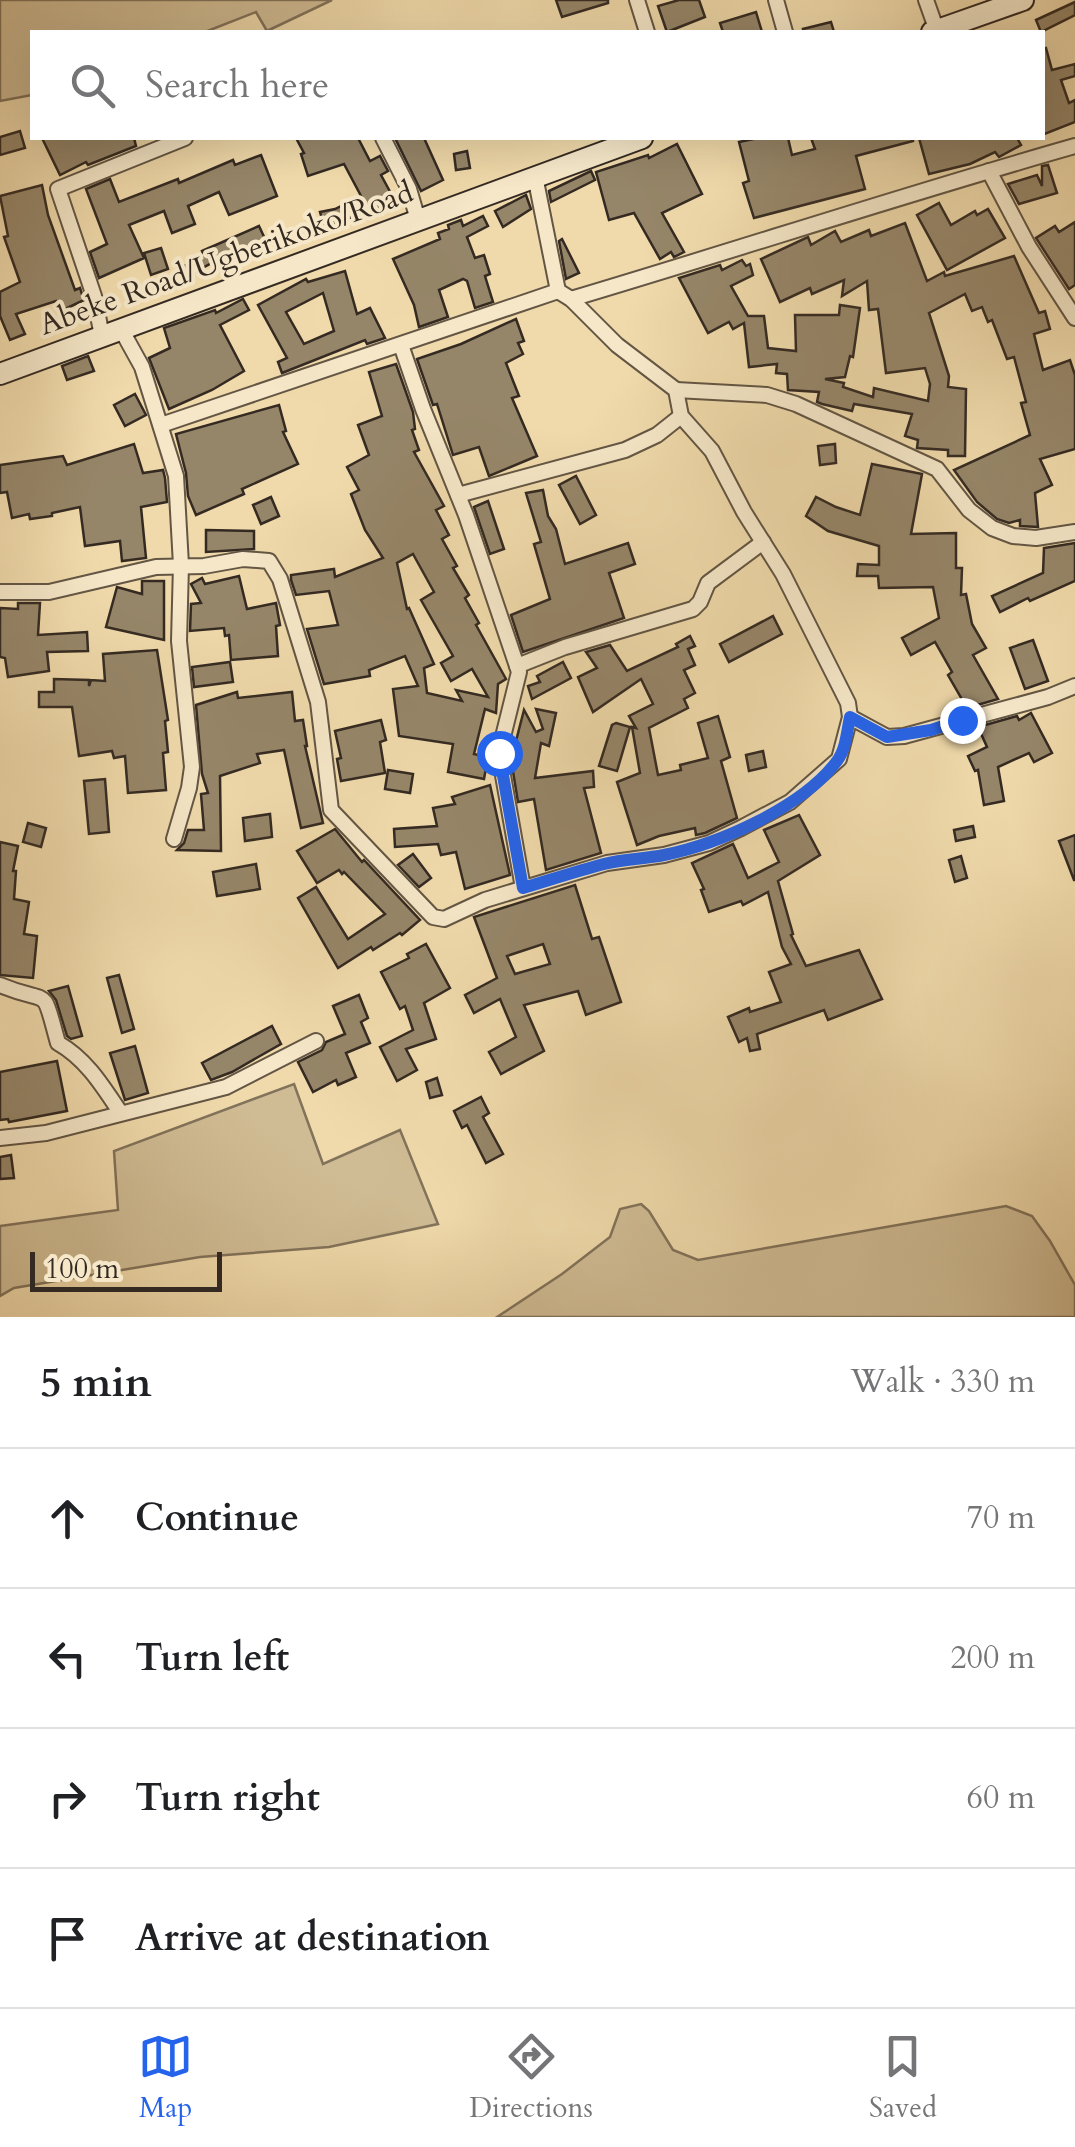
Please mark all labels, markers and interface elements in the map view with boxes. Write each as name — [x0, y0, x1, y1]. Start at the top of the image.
search box — [30, 30, 1045, 140]
icon: search — [65, 58, 120, 113]
text: Search here — [145, 59, 329, 111]
street label: Abeke Road/Ugberikoko/Road — [34, 172, 419, 345]
route end — [940, 698, 986, 744]
route start — [477, 731, 523, 777]
scale bar — [30, 1247, 222, 1292]
text: 100 m — [45, 1250, 119, 1288]
text: 5 min — [40, 1354, 152, 1411]
text: Walk · 330 m — [850, 1360, 1035, 1404]
icon: ahead — [40, 1491, 95, 1546]
text: Continue — [135, 1492, 299, 1544]
text: 70 m — [967, 1496, 1035, 1540]
icon: left — [40, 1631, 95, 1686]
text: Turn left — [135, 1632, 289, 1684]
text: 200 m — [950, 1636, 1035, 1680]
icon: right — [40, 1771, 95, 1826]
text: Turn right — [135, 1772, 320, 1824]
text: 60 m — [967, 1776, 1035, 1820]
icon: arrive — [40, 1911, 95, 1966]
text: Arrive at destination — [135, 1912, 490, 1964]
tab: Map — [138, 2029, 193, 2127]
tab: Directions — [469, 2029, 593, 2127]
tab: Saved — [869, 2029, 937, 2127]

